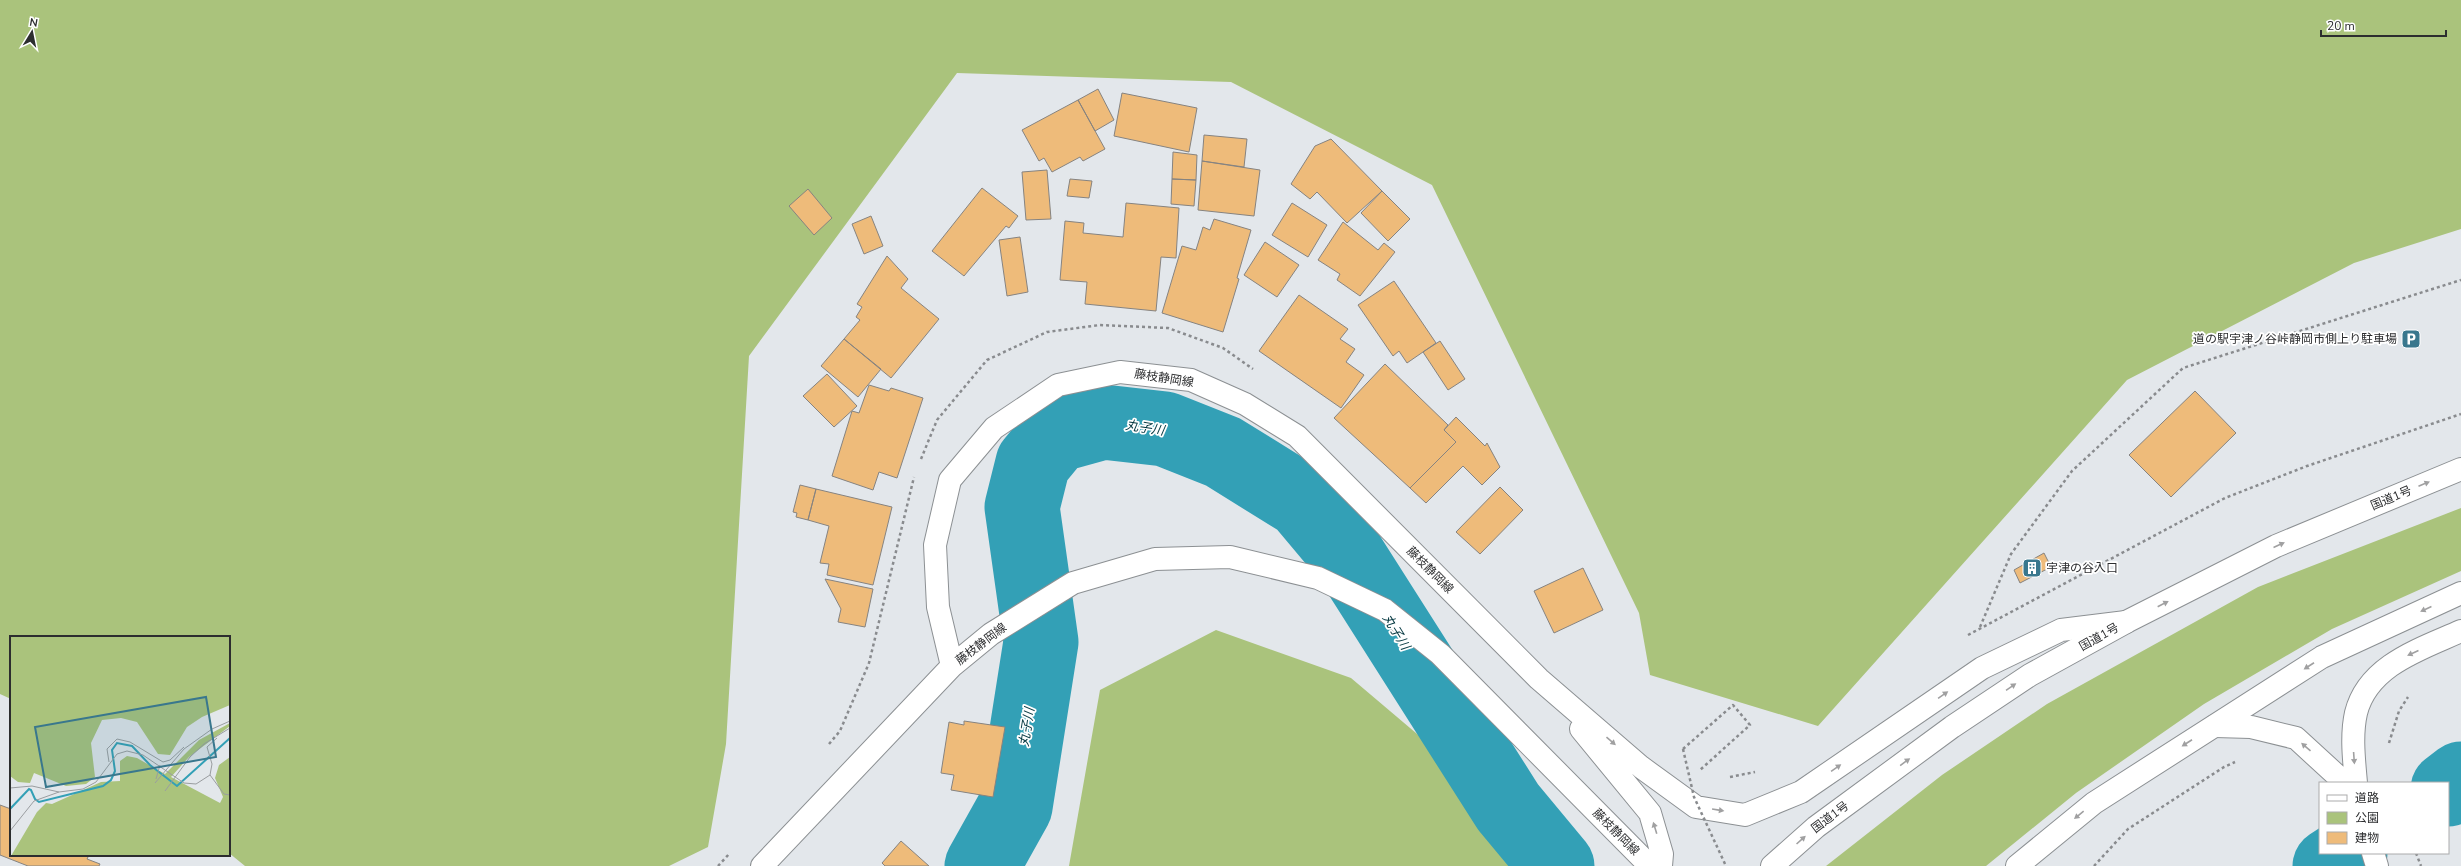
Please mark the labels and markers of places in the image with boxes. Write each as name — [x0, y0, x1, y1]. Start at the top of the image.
parking icon: 道の駅宇津ノ谷峠静岡市側上り駐車場 — [2400, 328, 2422, 350]
place label: 道の駅宇津ノ谷峠静岡市側上り駐車場 — [2193, 331, 2397, 347]
building icon: 宇津の谷入口 — [2021, 557, 2043, 579]
place label: 宇津の谷入口 — [2046, 560, 2118, 576]

